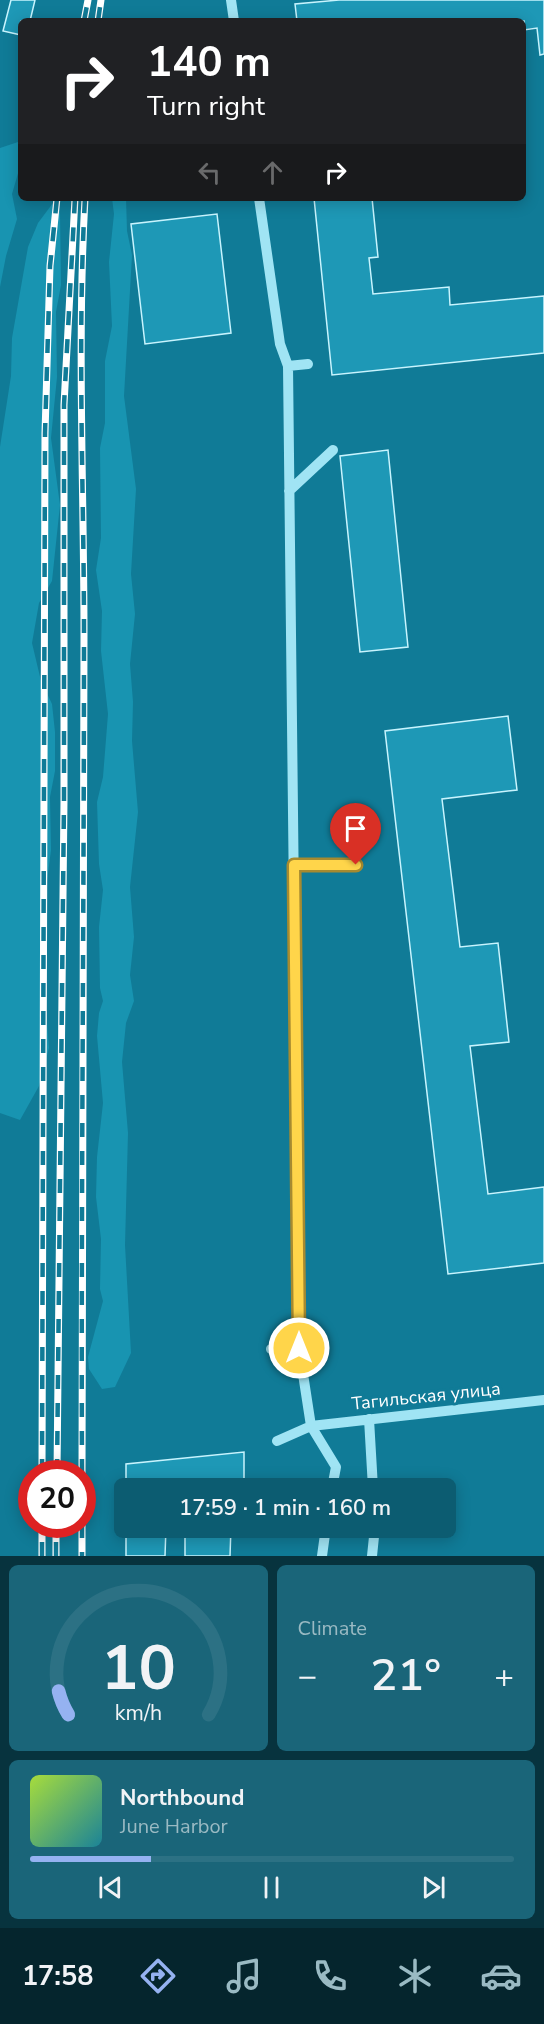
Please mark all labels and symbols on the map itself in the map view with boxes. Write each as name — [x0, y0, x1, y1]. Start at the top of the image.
pin — [330, 803, 381, 865]
position arrow — [267, 1316, 331, 1380]
street label: Тагильская улица — [350, 1376, 502, 1416]
speed limit sign: 20 — [18, 1460, 96, 1538]

